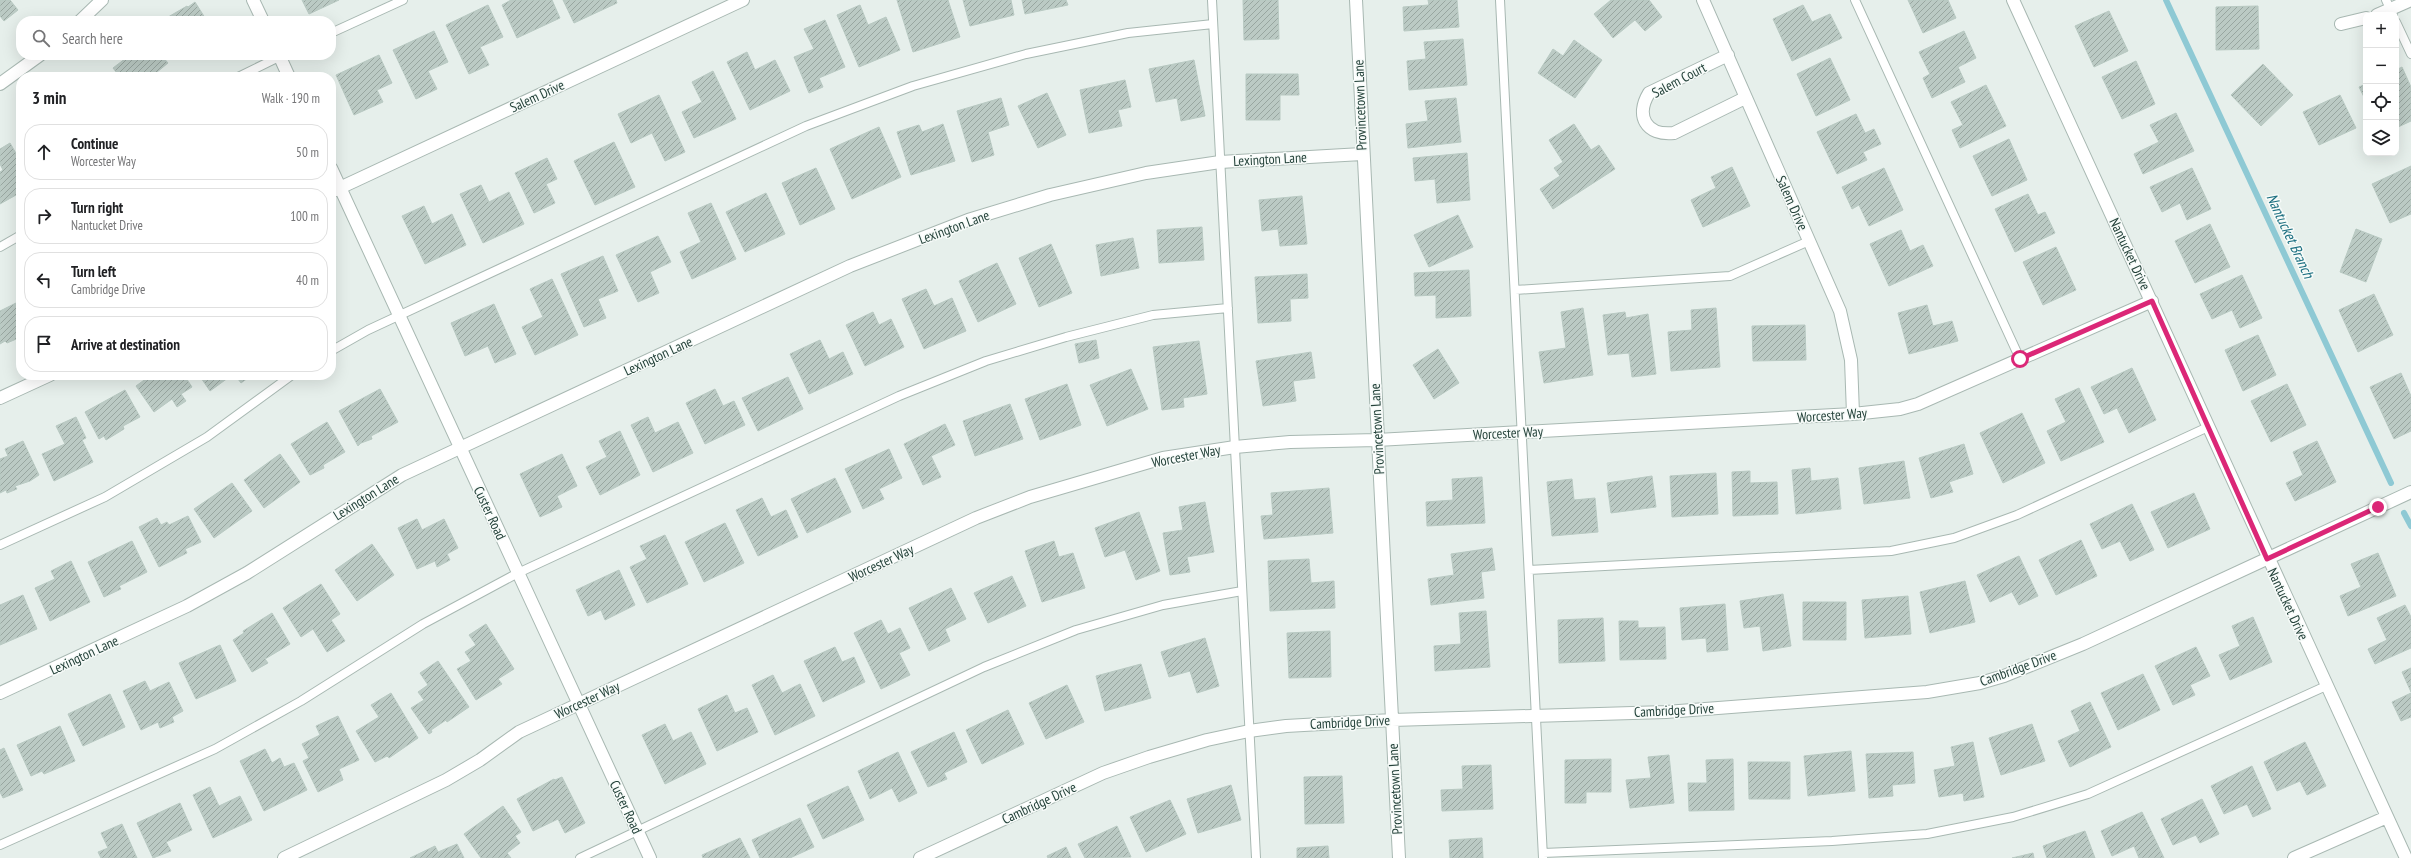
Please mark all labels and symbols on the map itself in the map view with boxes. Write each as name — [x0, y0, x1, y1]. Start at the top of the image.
street label: Salem Court — [1649, 58, 1709, 102]
street label: Provincetown Lane — [1349, 59, 1371, 151]
street label: Salem Drive — [507, 75, 567, 116]
street label: Lexington Lane — [1233, 148, 1308, 170]
street label: Salem Drive — [1772, 173, 1812, 233]
water label: Nantucket Branch — [2263, 190, 2319, 283]
street label: Lexington Lane — [916, 206, 992, 248]
street label: Nantucket Drive — [2105, 215, 2155, 293]
street label: Lexington Lane — [621, 332, 695, 380]
route start — [2011, 350, 2029, 368]
street label: Provincetown Lane — [1366, 383, 1388, 475]
street label: Worcester Way — [1796, 404, 1868, 426]
street label: Worcester Way — [1473, 422, 1544, 444]
street label: Worcester Way — [1150, 440, 1223, 472]
street label: Lexington Lane — [330, 470, 402, 524]
street label: Custer Road — [470, 483, 510, 543]
route end — [2369, 498, 2387, 516]
street label: Worcester Way — [845, 540, 917, 586]
street label: Nantucket Drive — [2263, 565, 2313, 643]
street label: Lexington Lane — [47, 631, 121, 679]
street label: Cambridge Drive — [1977, 646, 2059, 690]
street label: Worcester Way — [551, 677, 623, 723]
street label: Cambridge Drive — [1633, 699, 1715, 721]
street label: Cambridge Drive — [1309, 711, 1391, 733]
street label: Provincetown Lane — [1384, 743, 1406, 835]
street label: Custer Road — [606, 777, 646, 837]
street label: Cambridge Drive — [999, 778, 1079, 828]

